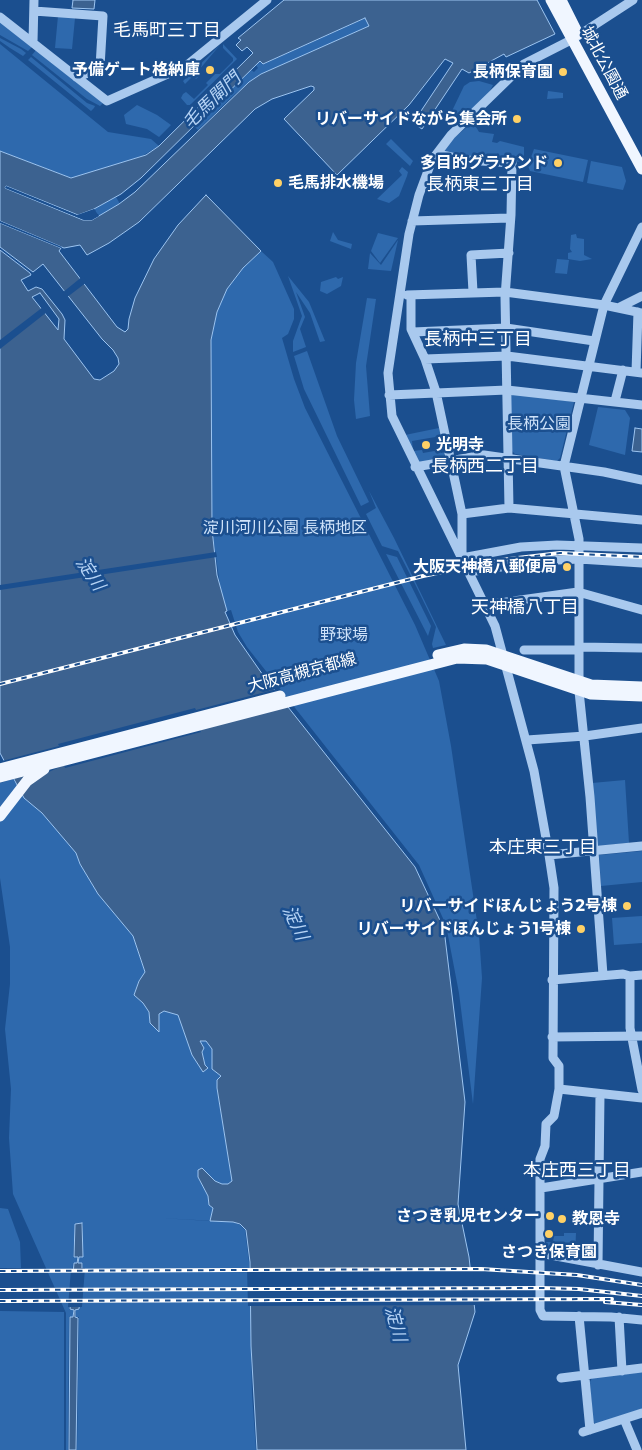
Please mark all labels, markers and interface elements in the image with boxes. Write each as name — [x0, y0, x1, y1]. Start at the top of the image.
district label: 毛馬町三丁目 — [113, 20, 221, 42]
street label: 城北公園通 — [577, 23, 631, 103]
place label: 予備ゲート格納庫 — [72, 60, 200, 80]
place label: 長柄保育園 — [473, 62, 553, 82]
marker: 予備ゲート格納庫 — [204, 64, 216, 76]
marker: 長柄保育園 — [557, 66, 569, 78]
water label: 毛馬閘門 — [179, 68, 245, 134]
place label: リバーサイドながら集会所 — [315, 109, 507, 129]
marker: リバーサイドながら集会所 — [511, 113, 523, 125]
place label: 多目的グラウンド — [420, 153, 548, 173]
marker: 多目的グラウンド — [552, 157, 564, 169]
place label: 毛馬排水機場 — [288, 173, 384, 193]
district label: 長柄東三丁目 — [426, 174, 534, 196]
marker: 毛馬排水機場 — [272, 177, 284, 189]
district label: 長柄中三丁目 — [424, 329, 532, 351]
park label: 長柄公園 — [507, 414, 571, 434]
place label: 光明寺 — [436, 435, 484, 455]
marker: 光明寺 — [420, 439, 432, 451]
district label: 長柄西二丁目 — [431, 456, 539, 478]
park label: 淀川河川公園 長柄地区 — [203, 518, 367, 538]
water label: 淀川 — [71, 553, 109, 595]
place label: 大阪天神橋八郵便局 — [413, 557, 557, 577]
marker: 大阪天神橋八郵便局 — [561, 561, 573, 573]
district label: 天神橋八丁目 — [471, 597, 579, 619]
park label: 野球場 — [320, 625, 368, 645]
street label: 大阪高槻京都線 — [245, 649, 359, 697]
district label: 本庄東三丁目 — [489, 837, 597, 859]
place label: リバーサイドほんじょう2号棟 — [400, 896, 617, 916]
marker: リバーサイドほんじょう2号棟 — [621, 900, 633, 912]
water label: 淀川 — [278, 902, 312, 944]
place label: リバーサイドほんじょう1号棟 — [357, 919, 571, 939]
marker: リバーサイドほんじょう1号棟 — [575, 923, 587, 935]
district label: 本庄西三丁目 — [523, 1160, 631, 1182]
place label: さつき乳児センター — [396, 1206, 540, 1226]
place label: 教恩寺 — [572, 1209, 620, 1229]
marker: さつき乳児センター — [544, 1210, 556, 1222]
marker: 教恩寺 — [556, 1213, 568, 1225]
marker: さつき保育園 — [543, 1228, 555, 1240]
place label: さつき保育園 — [501, 1242, 597, 1262]
water label: 淀川 — [380, 1304, 410, 1344]

